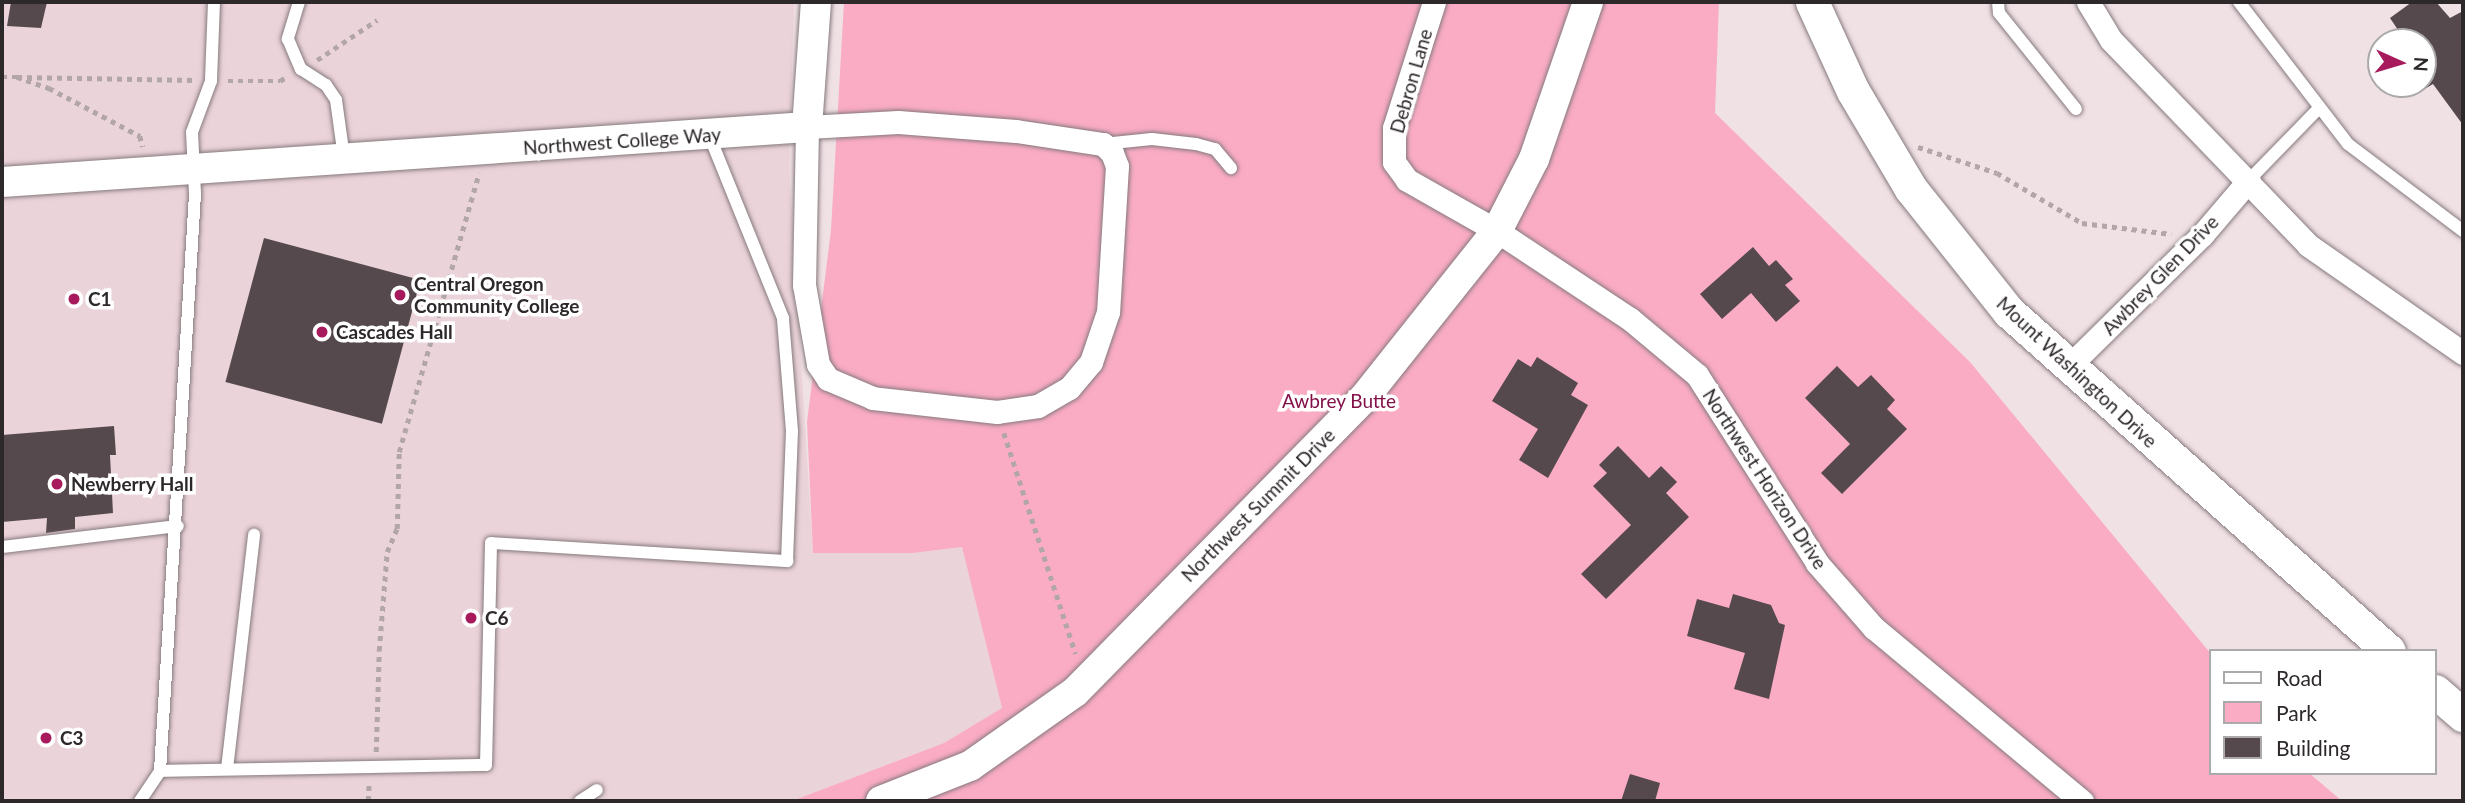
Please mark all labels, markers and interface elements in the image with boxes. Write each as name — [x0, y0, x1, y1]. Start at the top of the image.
street label: Debron Lane — [1385, 26, 1437, 136]
north arrow — [2367, 28, 2437, 98]
text: N — [2409, 56, 2433, 72]
street label: Northwest College Way — [522, 123, 722, 159]
street label: Awbrey Glen Drive — [2097, 210, 2223, 340]
place label: Central Oregon Community College — [414, 273, 580, 317]
marker: Central Oregon Community College — [392, 287, 408, 303]
place label: C1 — [88, 288, 112, 310]
marker: C1 — [66, 291, 82, 307]
street label: Mount Washington Drive — [1992, 292, 2162, 452]
place label: Cascades Hall — [336, 321, 453, 343]
marker: Cascades Hall — [314, 324, 330, 340]
street label: Northwest Horizon Drive — [1698, 385, 1832, 573]
park label: Awbrey Butte — [1282, 390, 1396, 412]
street label: Northwest Summit Drive — [1177, 424, 1339, 586]
place label: Newberry Hall — [71, 473, 194, 495]
marker: Newberry Hall — [49, 476, 65, 492]
place label: C6 — [485, 607, 509, 629]
marker: C6 — [463, 610, 479, 626]
legend — [2210, 649, 2437, 775]
text: Road — [2276, 665, 2323, 690]
text: Park — [2276, 700, 2317, 725]
place label: C3 — [60, 727, 84, 749]
marker: C3 — [38, 730, 54, 746]
text: Building — [2276, 735, 2351, 760]

